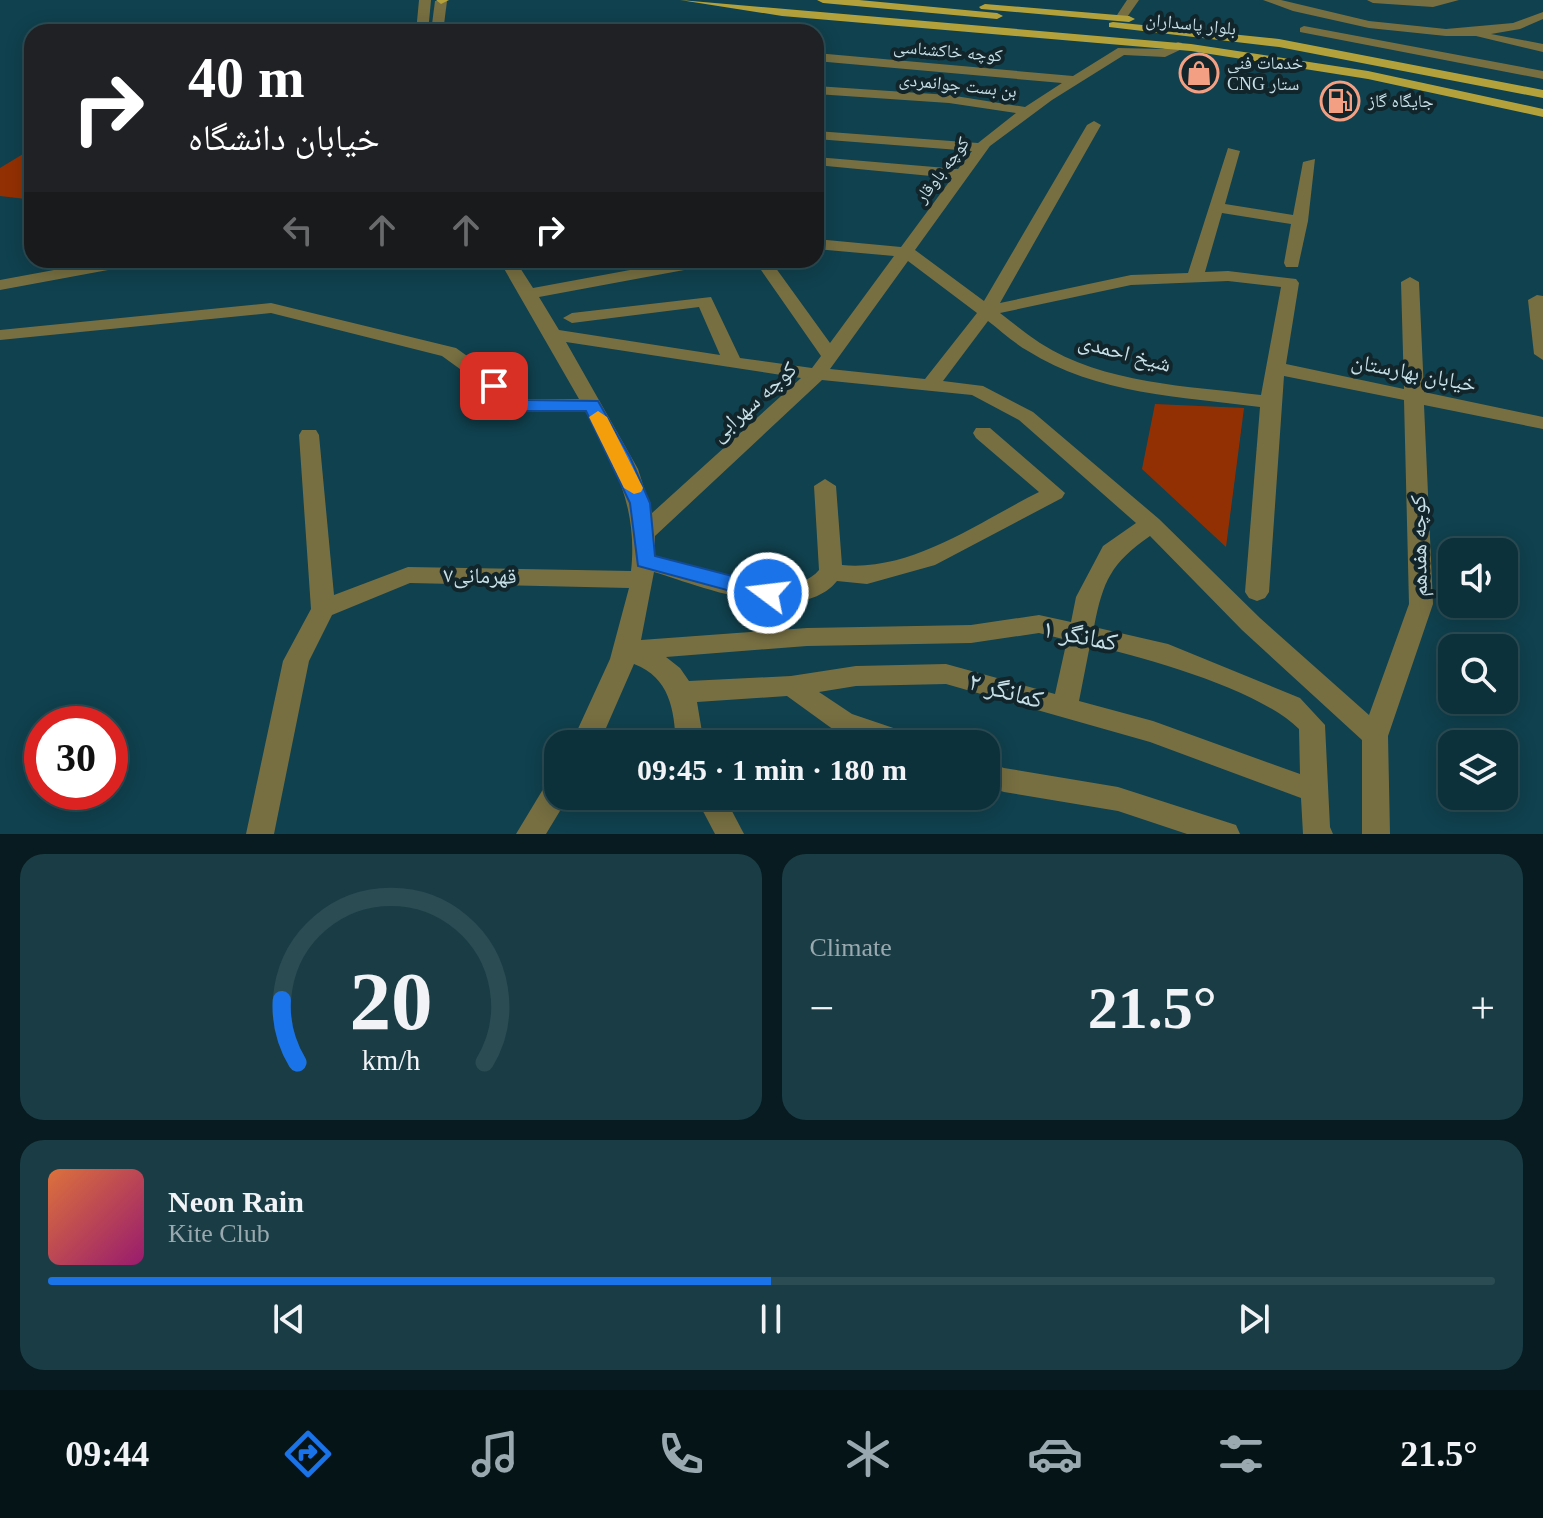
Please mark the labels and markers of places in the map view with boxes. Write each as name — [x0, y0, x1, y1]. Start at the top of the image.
shop icon: خدمات فنی‌ CNG ستار — [1178, 52, 1220, 94]
place label: خدمات فنی‌ CNG ستار — [1227, 53, 1303, 94]
fuel station icon: جایگاه گاز — [1319, 80, 1361, 122]
place label: جایگاه گاز — [1367, 91, 1434, 111]
pin — [460, 352, 528, 420]

